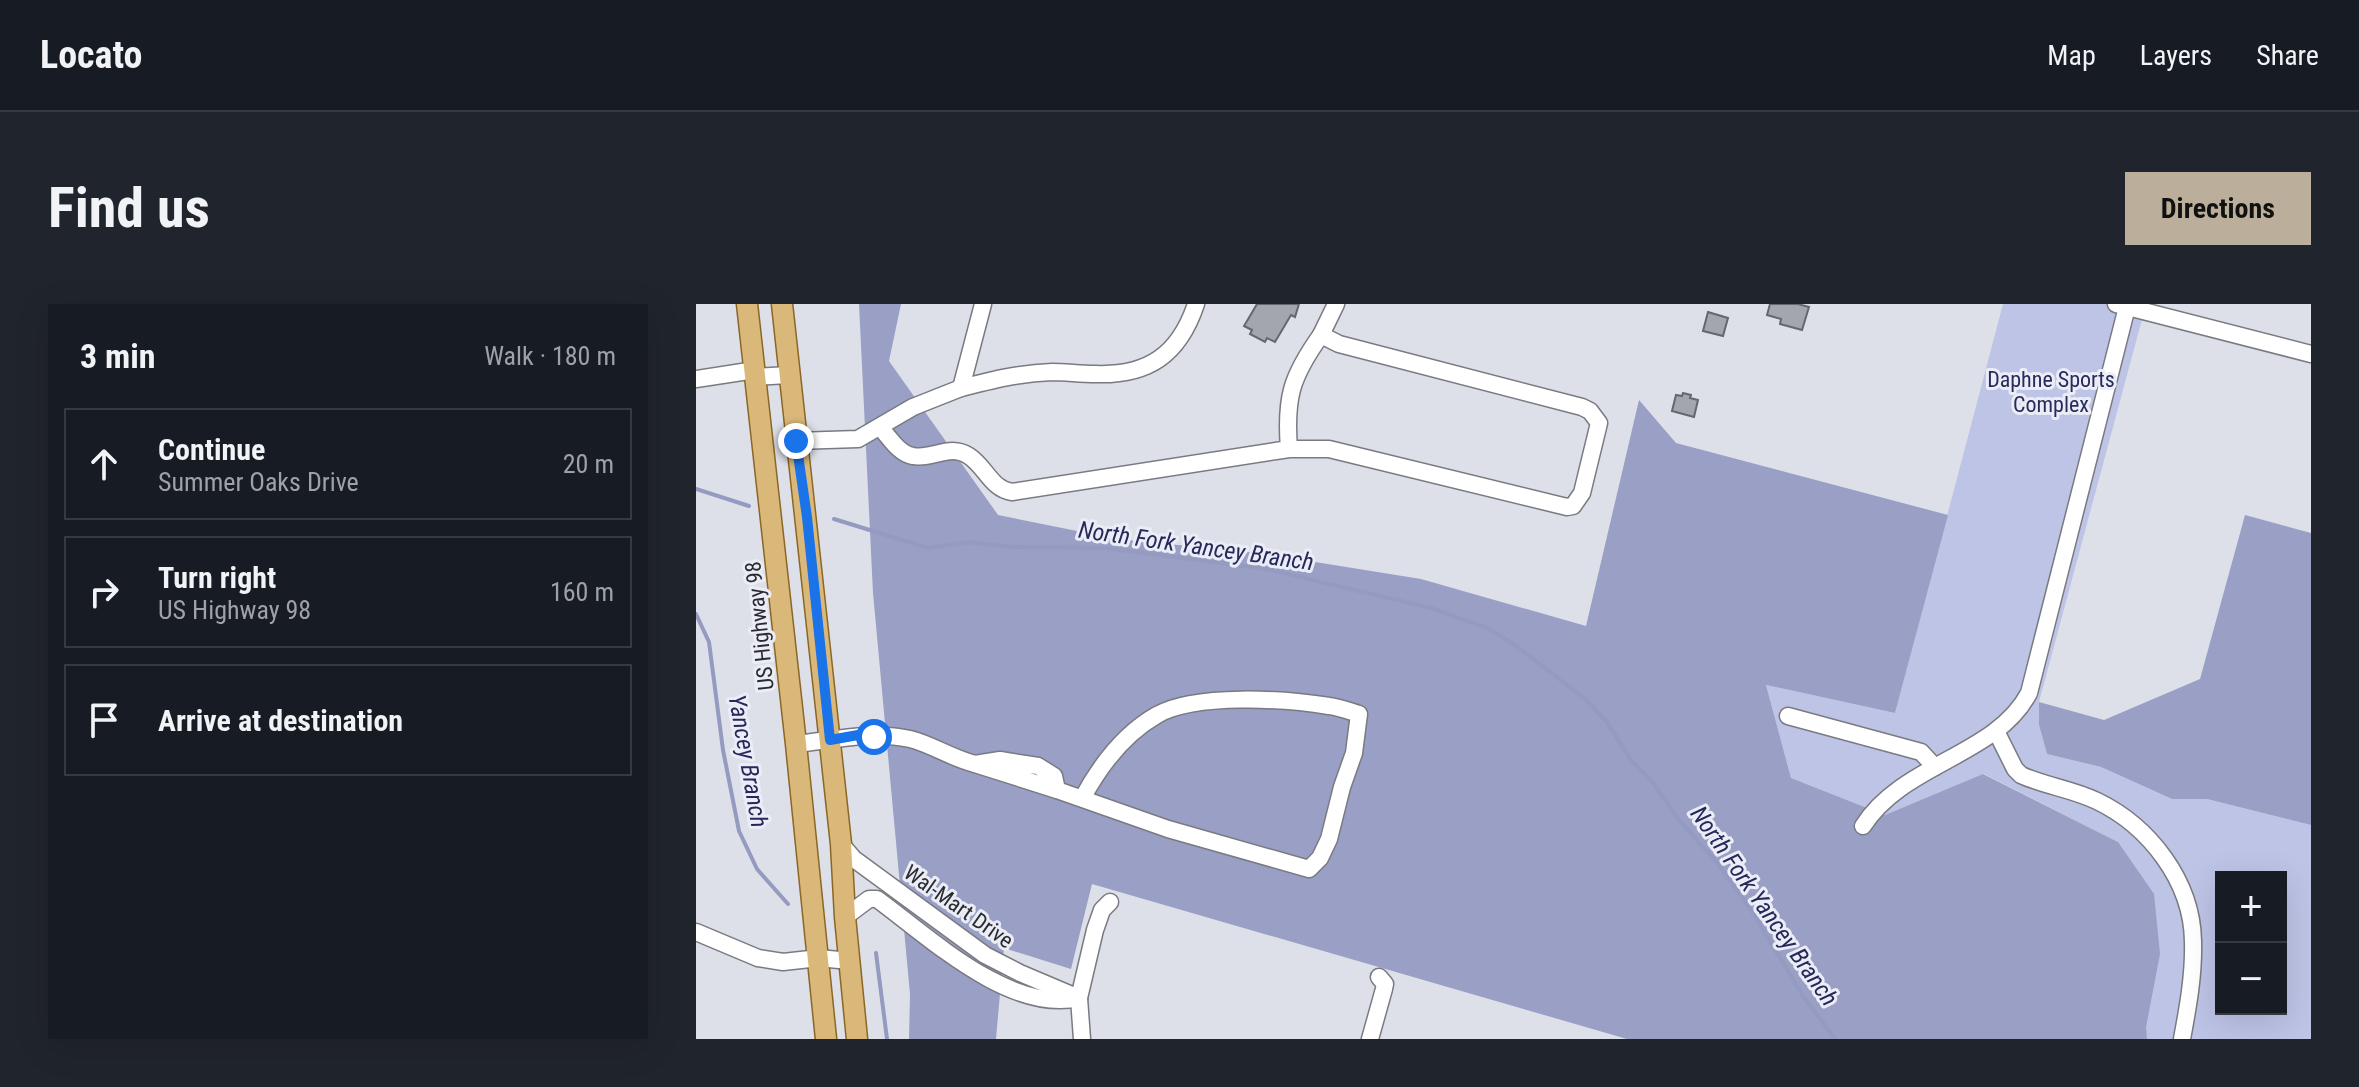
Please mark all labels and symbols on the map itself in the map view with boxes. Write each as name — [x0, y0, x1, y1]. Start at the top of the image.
park label: Daphne Sports Complex — [1987, 367, 2115, 417]
route end — [778, 423, 814, 459]
water label: North Fork Yancey Branch — [1077, 516, 1315, 576]
street label: US Highway 98 — [740, 560, 779, 692]
water label: Yancey Branch — [723, 692, 773, 830]
route start — [856, 719, 892, 755]
water label: North Fork Yancey Branch — [1684, 801, 1844, 1011]
street label: Wal-Mart Drive — [899, 860, 1018, 953]

